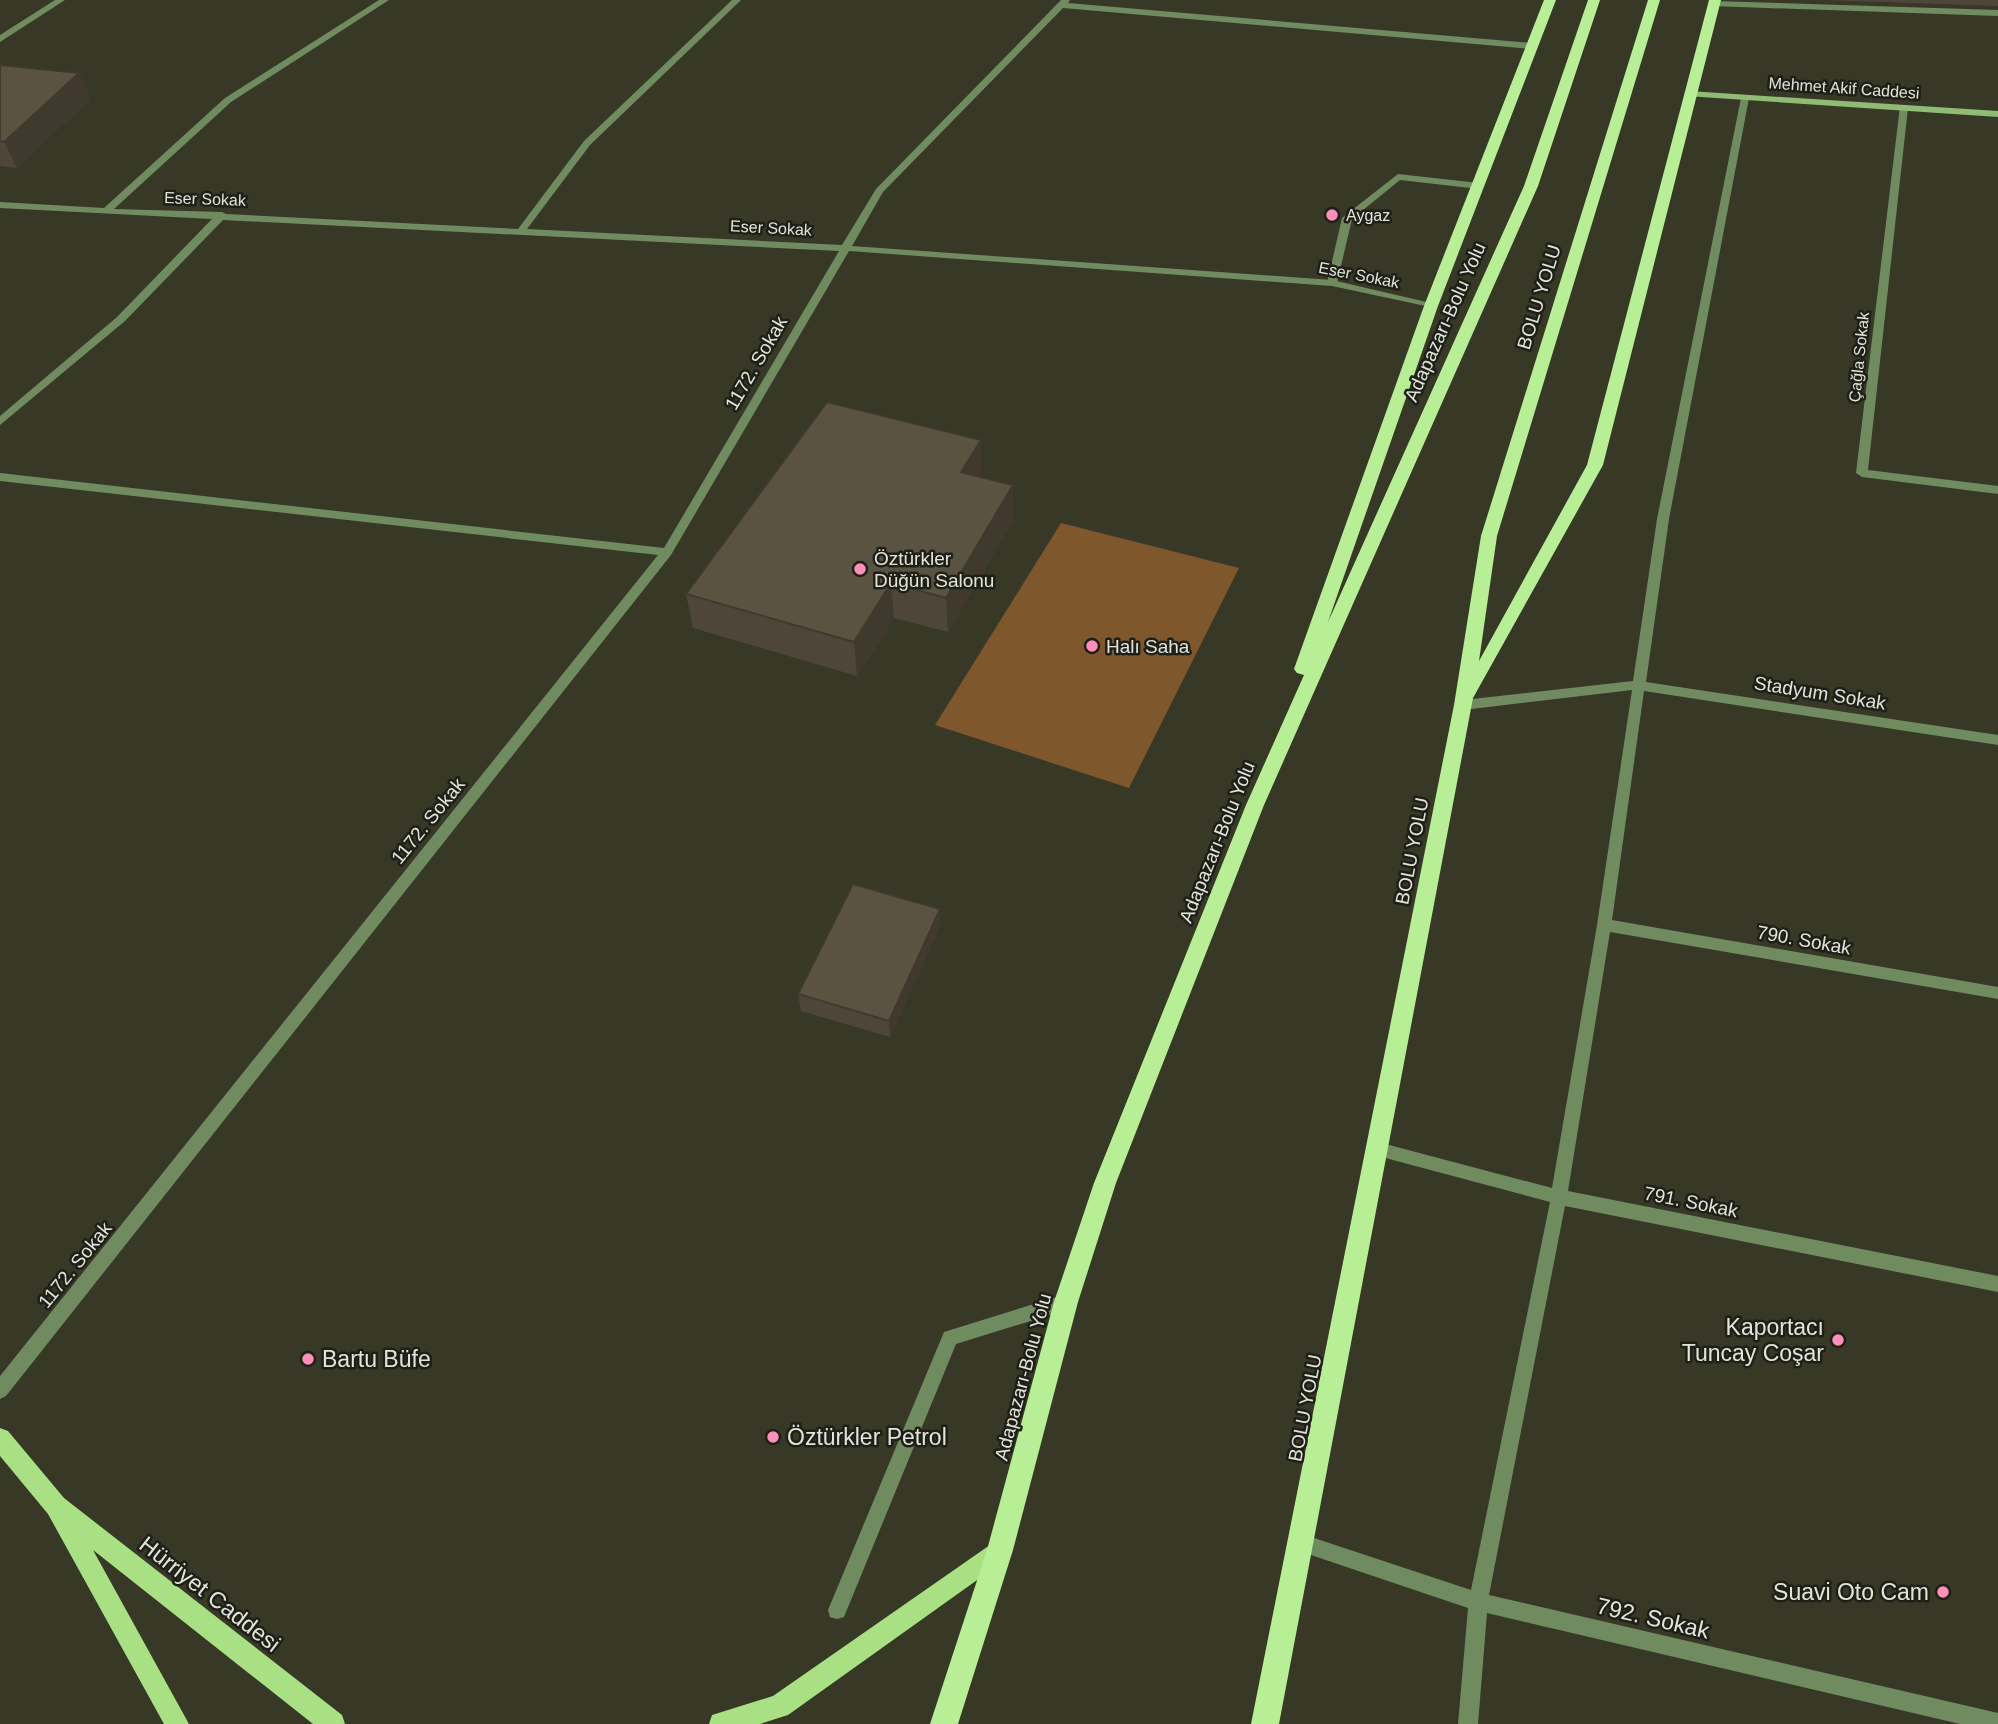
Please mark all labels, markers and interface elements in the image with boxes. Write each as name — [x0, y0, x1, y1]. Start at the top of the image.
street label: Mehmet Akif Caddesi — [1768, 74, 1920, 102]
street label: Eser Sokak — [164, 189, 247, 209]
marker: Aygaz — [1324, 207, 1340, 223]
place label: Aygaz — [1346, 207, 1390, 224]
street label: Eser Sokak — [730, 217, 813, 239]
street label: Adapazarı-Bolu Yolu — [1400, 239, 1490, 405]
street label: BOLU YOLU — [1513, 242, 1565, 352]
street label: Eser Sokak — [1317, 259, 1402, 291]
street label: Çağla Sokak — [1846, 310, 1872, 403]
street label: 1172. Sokak — [721, 312, 791, 413]
place label: Öztürkler Düğün Salonu — [874, 548, 994, 591]
marker: Öztürkler Düğün Salonu — [852, 561, 868, 577]
place label: Halı Saha — [1106, 636, 1190, 657]
marker: Halı Saha — [1084, 638, 1100, 654]
street label: Stadyum Sokak — [1753, 672, 1888, 714]
street label: Adapazarı-Bolu Yolu — [1175, 758, 1259, 926]
street label: 1172. Sokak — [387, 774, 469, 868]
street label: BOLU YOLU — [1391, 796, 1433, 906]
street label: 790. Sokak — [1755, 921, 1853, 959]
street label: 791. Sokak — [1642, 1183, 1740, 1221]
street label: 1172. Sokak — [34, 1218, 116, 1312]
street label: Adapazarı-Bolu Yolu — [991, 1291, 1055, 1463]
place label: Kaportacı Tuncay Coşar — [1682, 1314, 1824, 1366]
marker: Kaportacı Tuncay Coşar — [1830, 1332, 1846, 1348]
place label: Bartu Büfe — [322, 1346, 431, 1372]
marker: Bartu Büfe — [300, 1351, 316, 1367]
street label: BOLU YOLU — [1284, 1353, 1326, 1463]
place label: Öztürkler Petrol — [787, 1424, 947, 1450]
marker: Öztürkler Petrol — [765, 1429, 781, 1445]
street label: Hürriyet Caddesi — [135, 1531, 285, 1657]
place label: Suavi Oto Cam — [1773, 1579, 1929, 1605]
marker: Suavi Oto Cam — [1935, 1584, 1951, 1600]
street label: 792. Sokak — [1594, 1592, 1712, 1644]

